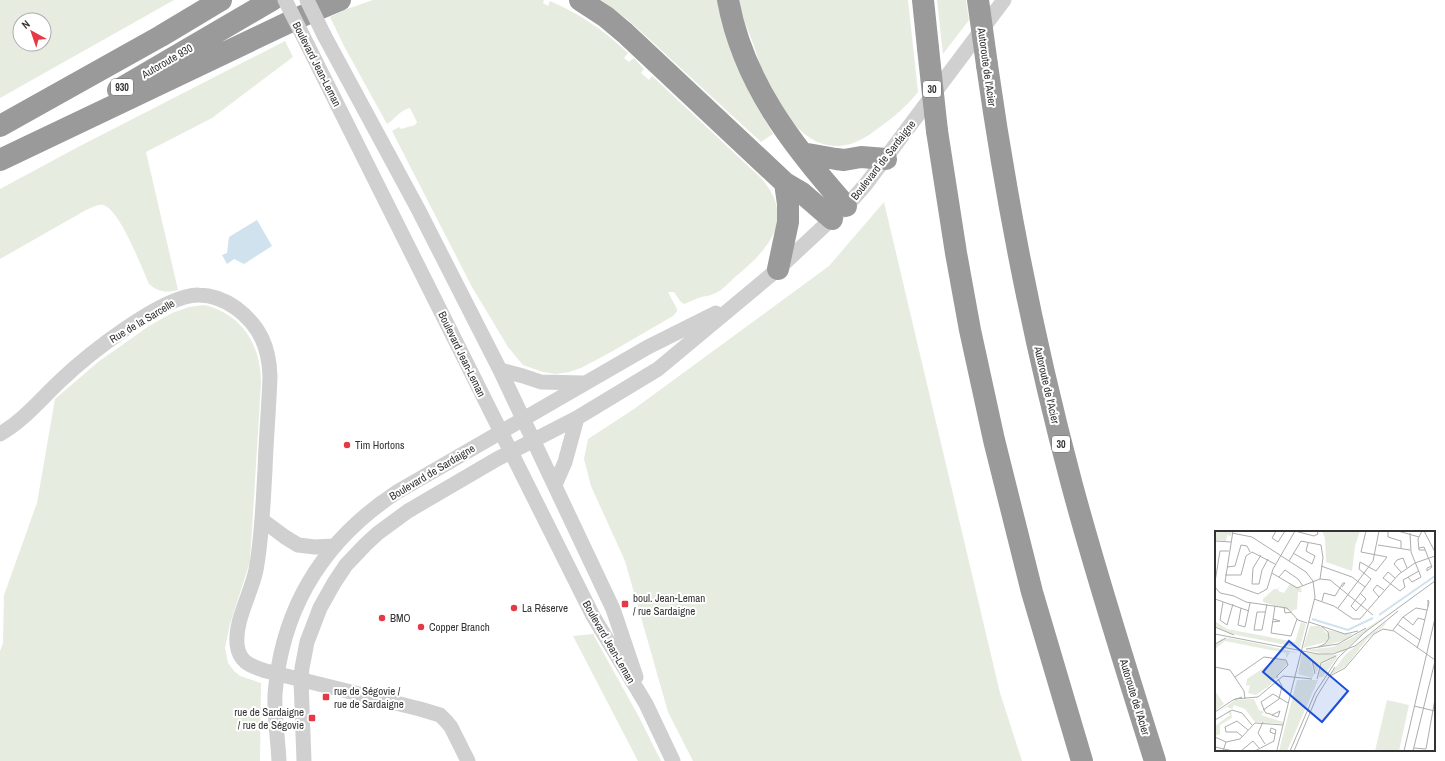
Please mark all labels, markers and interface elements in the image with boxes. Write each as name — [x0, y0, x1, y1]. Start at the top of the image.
north arrow — [12, 12, 52, 52]
text: N — [19, 17, 33, 32]
street label: Boulevard Jean-Leman — [290, 19, 344, 109]
street label: Autoroute de l'Acier — [974, 26, 999, 107]
street label: Autoroute 930 — [138, 41, 195, 82]
road number: 930 — [111, 79, 133, 95]
road number: 30 — [923, 81, 941, 97]
street label: Boulevard de Sardaigne — [848, 117, 918, 203]
street label: Rue de la Sarcelle — [107, 296, 177, 346]
street label: Boulevard Jean-Leman — [435, 309, 489, 399]
street label: Autoroute de l'Acier — [1031, 344, 1063, 425]
road number: 30 — [1052, 436, 1070, 452]
place label: Tim Hortons — [355, 438, 405, 452]
marker: Tim Hortons — [342, 440, 352, 450]
street label: Boulevard de Sardaigne — [387, 441, 477, 503]
inset map — [1215, 531, 1435, 751]
place label: boul. Jean-Leman / rue Sardaigne — [633, 591, 705, 618]
street label: Boulevard Jean-Leman — [580, 598, 638, 686]
marker: boul. Jean-Leman / rue Sardaigne — [620, 599, 630, 609]
place label: La Réserve — [522, 601, 568, 615]
marker: La Réserve — [509, 603, 519, 613]
place label: BMO — [390, 611, 411, 625]
marker: BMO — [377, 613, 387, 623]
place label: Copper Branch — [429, 620, 490, 634]
marker: Copper Branch — [416, 622, 426, 632]
street label: Autoroute de l'Acier — [1116, 656, 1153, 737]
place label: rue de Ségovie / rue de Sardaigne — [334, 684, 404, 711]
marker: rue de Ségovie / rue de Sardaigne — [321, 692, 331, 702]
place label: rue de Sardaigne / rue de Ségovie — [234, 705, 304, 732]
marker: rue de Sardaigne / rue de Ségovie — [307, 713, 317, 723]

